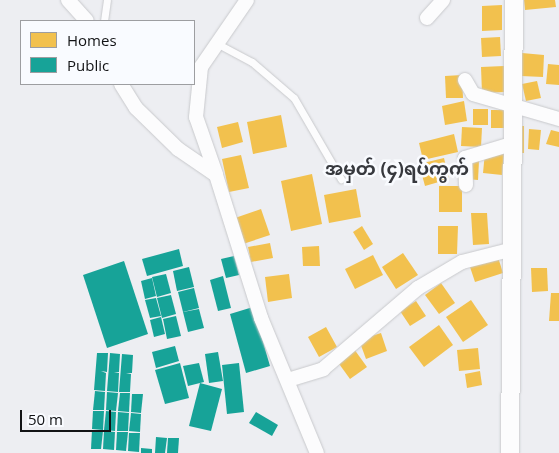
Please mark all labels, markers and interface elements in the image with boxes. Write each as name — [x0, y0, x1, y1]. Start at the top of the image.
legend — [20, 20, 195, 85]
text: Homes — [67, 30, 117, 50]
text: Public — [67, 55, 109, 75]
district label: အမှတ် (၄)ရပ်ကွက် — [325, 157, 469, 179]
scale bar — [22, 400, 114, 432]
text: 50 m — [28, 409, 63, 429]

